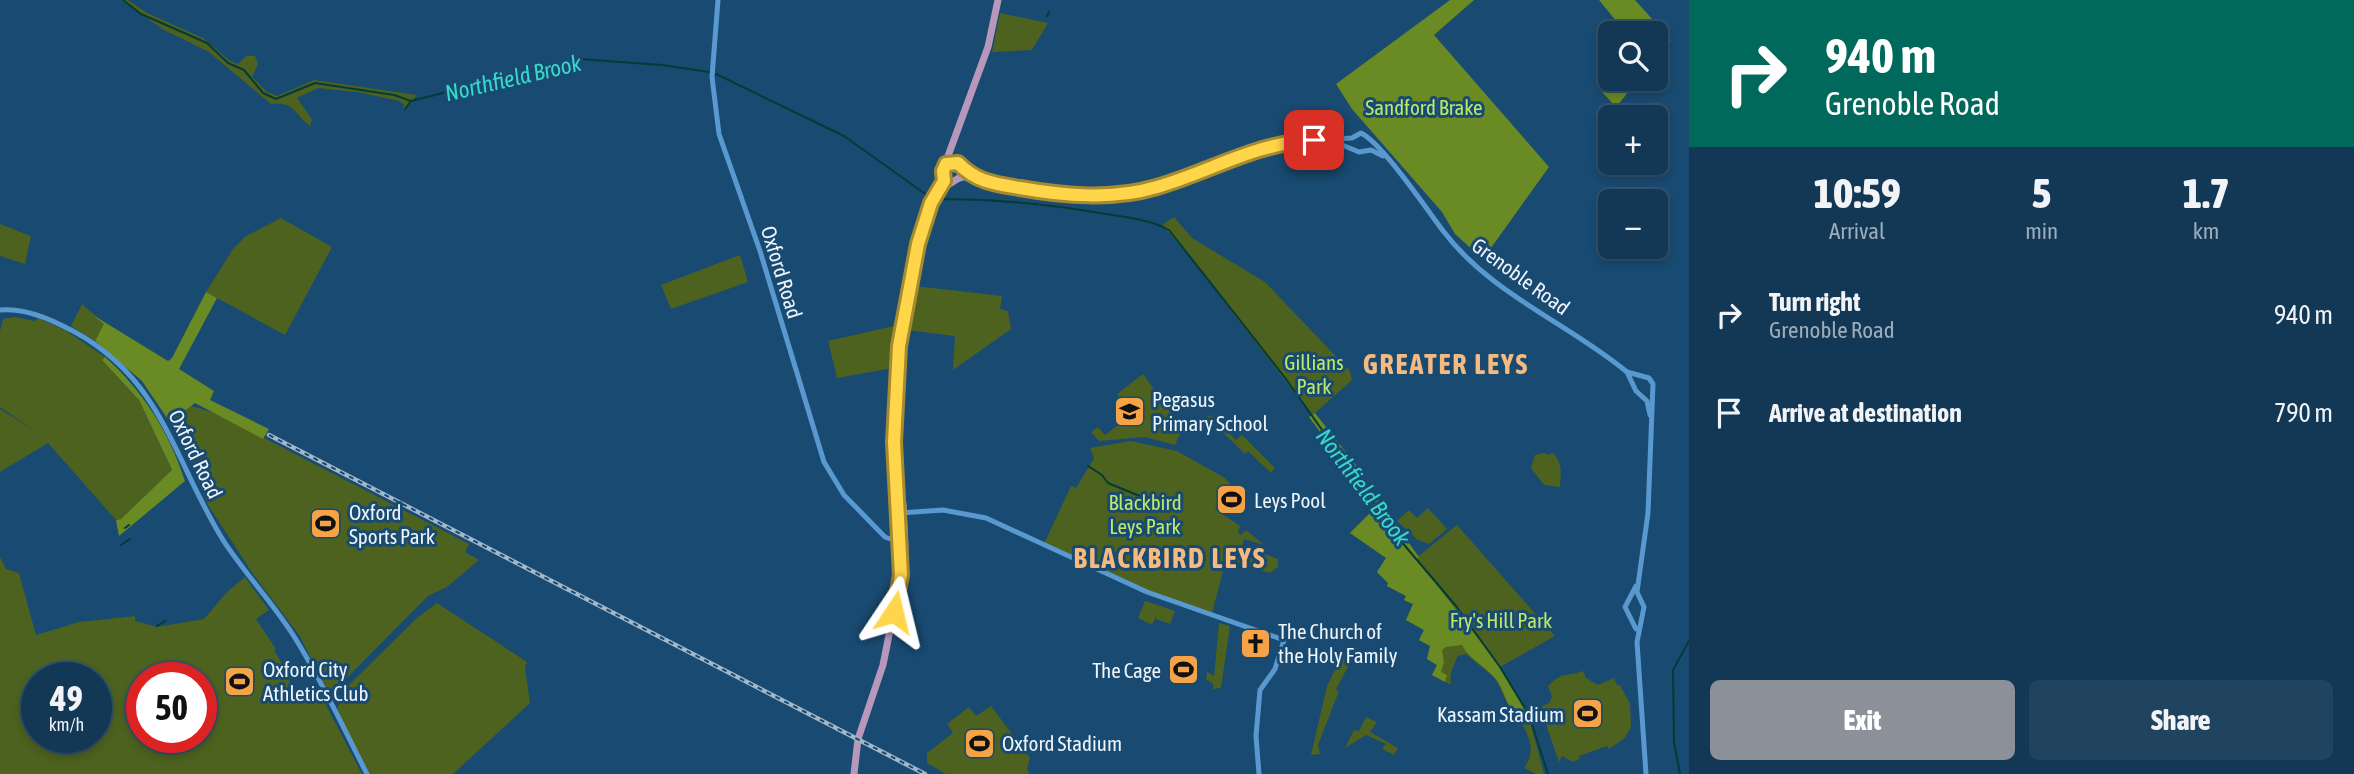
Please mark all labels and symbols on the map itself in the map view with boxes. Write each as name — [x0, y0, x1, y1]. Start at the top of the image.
water label: Northfield Brook — [442, 49, 585, 106]
park label: Sandford Brake — [1365, 95, 1483, 119]
pin — [1284, 110, 1344, 170]
street label: Oxford Road — [757, 223, 807, 321]
street label: Grenoble Road — [1468, 233, 1574, 319]
district label: GREATER LEYS — [1363, 348, 1529, 380]
park label: Gillians Park — [1284, 350, 1344, 398]
place label: Pegasus Primary School — [1152, 387, 1268, 435]
school or university icon: Pegasus Primary School — [1112, 394, 1146, 428]
street label: Oxford Road — [164, 406, 228, 502]
water label: Northfield Brook — [1311, 424, 1416, 551]
sports icon: Leys Pool — [1214, 483, 1248, 517]
place label: Leys Pool — [1254, 488, 1326, 512]
park label: Blackbird Leys Park — [1108, 490, 1182, 538]
place label: Oxford Sports Park — [349, 500, 435, 548]
sports icon: Oxford Sports Park — [309, 507, 343, 541]
district label: BLACKBIRD LEYS — [1073, 542, 1267, 574]
position arrow — [857, 575, 931, 649]
park label: Fry's Hill Park — [1450, 608, 1552, 632]
place label: The Church of the Holy Family — [1278, 619, 1398, 667]
church icon: The Church of the Holy Family — [1238, 626, 1272, 660]
sports icon: The Cage — [1167, 653, 1201, 687]
place label: Oxford City Athletics Club — [263, 657, 369, 705]
place label: The Cage — [1092, 658, 1161, 682]
speed limit sign: 50 — [126, 662, 217, 753]
sports icon: Oxford City Athletics Club — [223, 664, 257, 698]
sports icon: Kassam Stadium — [1570, 697, 1604, 731]
place label: Kassam Stadium — [1437, 702, 1564, 726]
sports icon: Oxford Stadium — [962, 726, 996, 760]
place label: Oxford Stadium — [1002, 731, 1122, 755]

